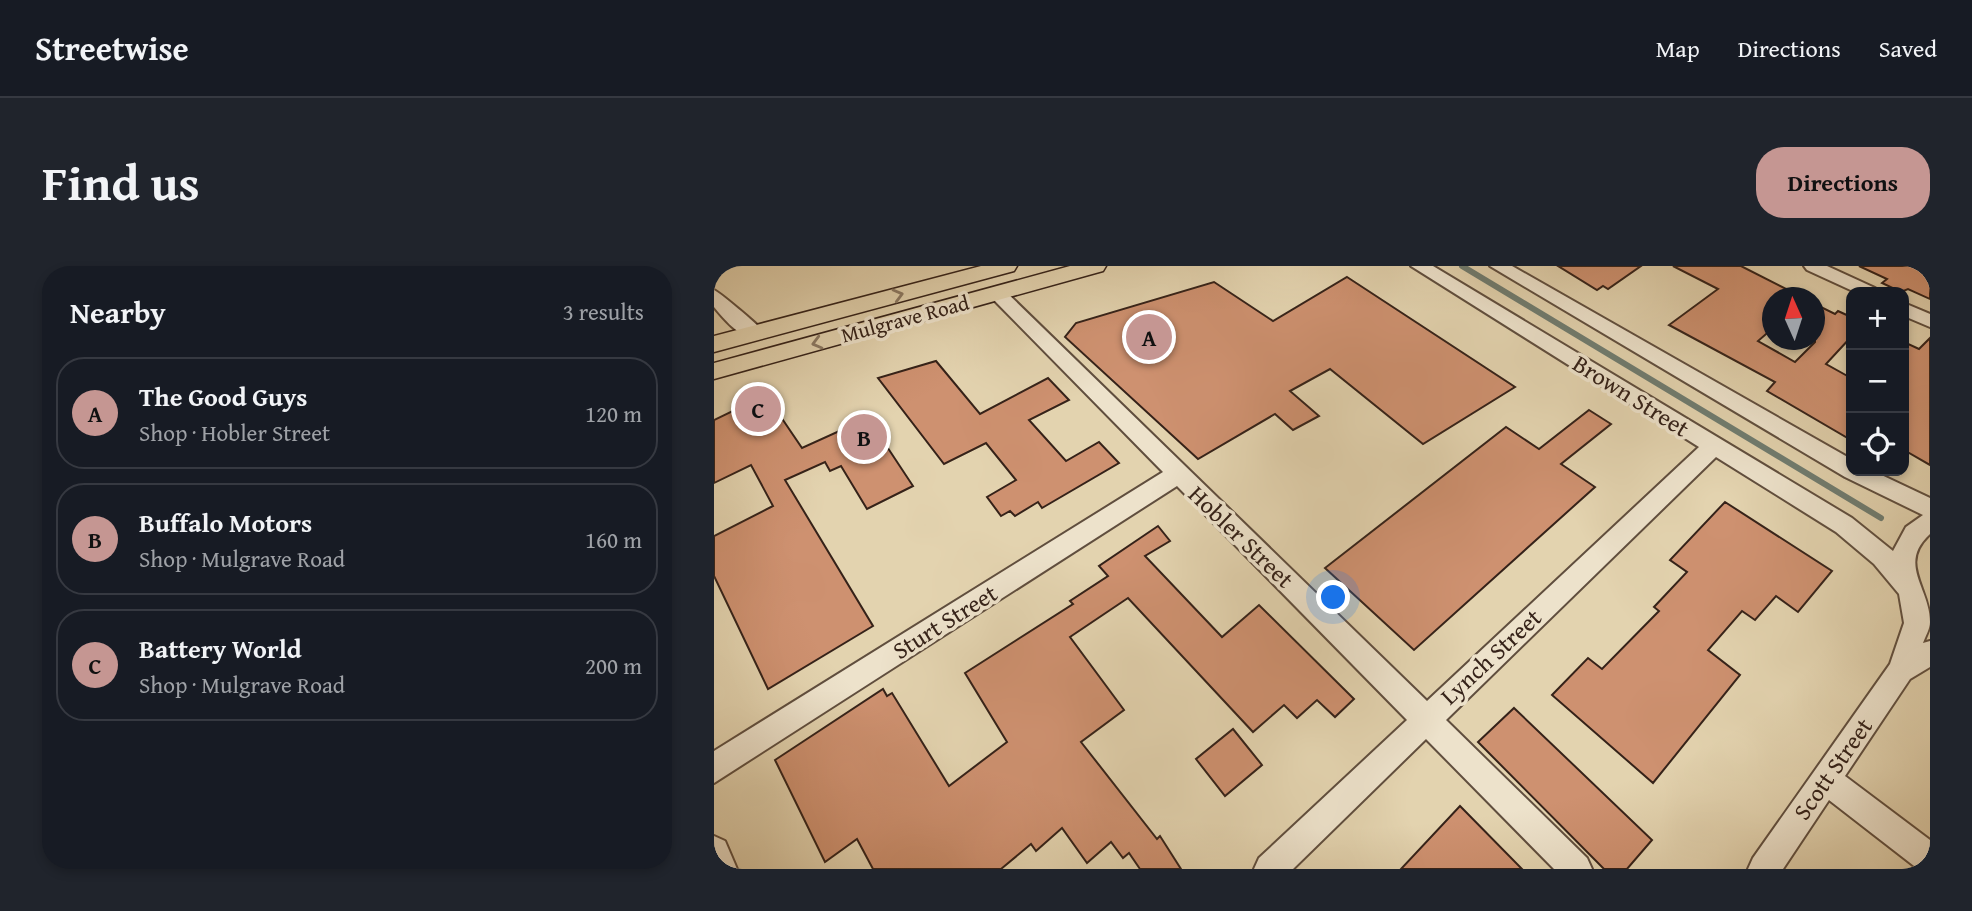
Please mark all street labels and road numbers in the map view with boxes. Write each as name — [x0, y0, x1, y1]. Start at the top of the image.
street label: Mulgrave Road — [837, 286, 973, 350]
street label: Brown Street — [1566, 346, 1697, 446]
street label: Hobler Street — [1181, 477, 1302, 596]
street label: Sturt Street — [886, 575, 1004, 668]
street label: Lynch Street — [1432, 600, 1549, 713]
street label: Scott Street — [1785, 710, 1881, 827]

